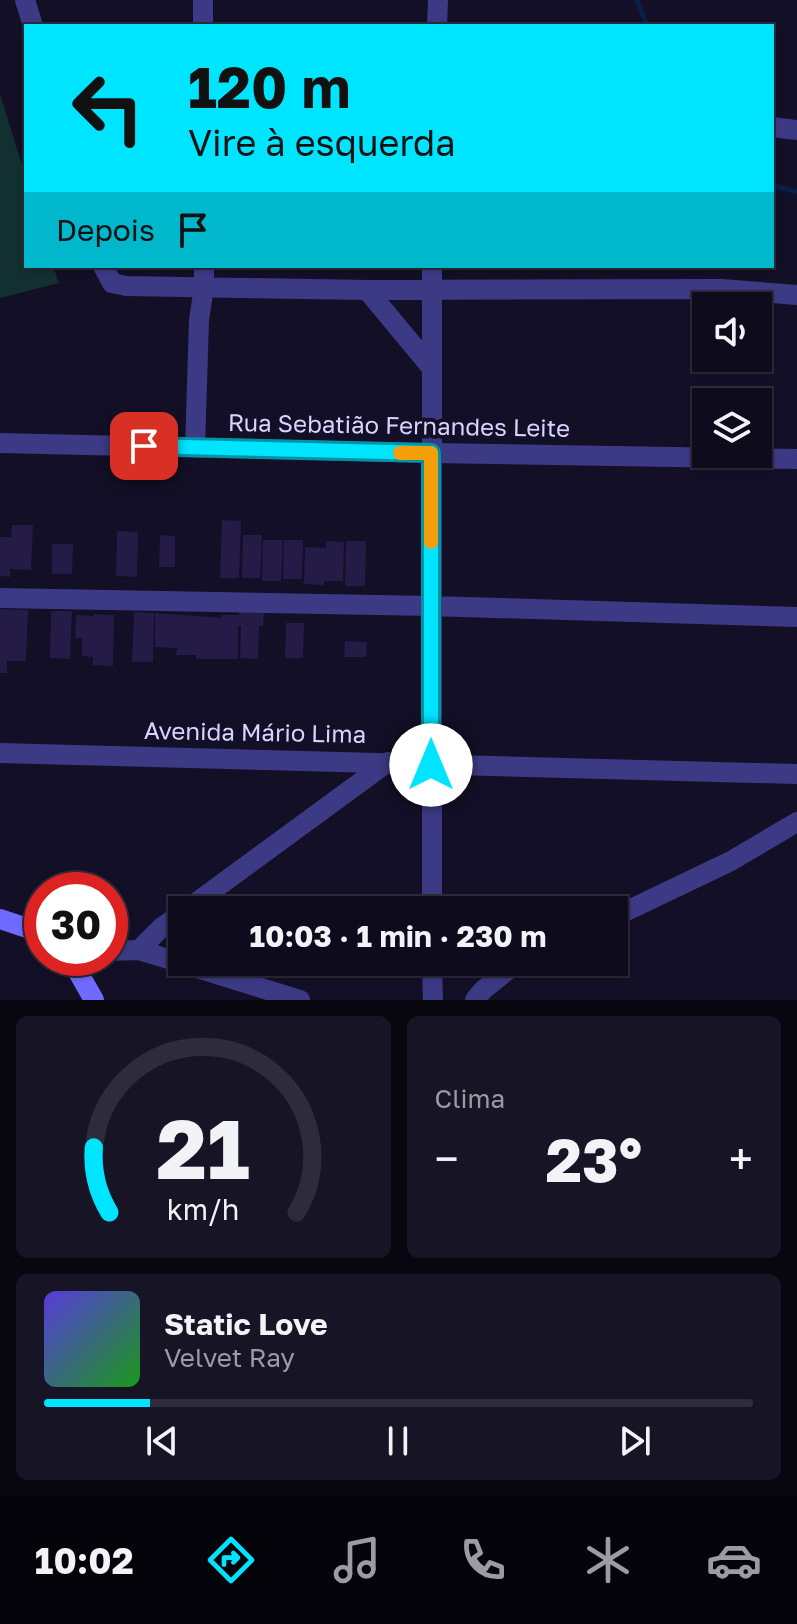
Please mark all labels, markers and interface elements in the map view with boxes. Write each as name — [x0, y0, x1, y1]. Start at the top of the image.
text: 120 m — [188, 53, 350, 120]
icon: left — [56, 56, 160, 160]
text: Vire à esquerda — [188, 121, 456, 164]
icon: arrive — [171, 208, 215, 252]
text: Depois — [56, 212, 155, 248]
map controls — [692, 292, 772, 468]
button: sound — [692, 292, 772, 372]
button: layers — [692, 388, 772, 468]
street label: Rua Sebatião Fernandes Leite — [228, 407, 570, 442]
pin — [110, 412, 178, 480]
icon: arrive — [122, 424, 166, 468]
street label: Avenida Mário Lima — [144, 715, 366, 748]
position arrow — [389, 723, 473, 807]
speed limit sign: 30 — [24, 872, 128, 976]
text: 10:03 · 1 min · 230 m — [250, 918, 546, 954]
text: Clima — [435, 1083, 505, 1114]
text: 21 — [156, 1097, 250, 1197]
text: 23° — [545, 1123, 642, 1195]
text: − — [435, 1132, 459, 1185]
text: + — [729, 1132, 753, 1185]
text: km/h — [167, 1192, 240, 1226]
text: Static Love — [164, 1306, 328, 1342]
text: Velvet Ray — [164, 1342, 295, 1373]
icon: previous — [140, 1419, 184, 1463]
icon: pause — [376, 1419, 420, 1463]
icon: next — [613, 1419, 657, 1463]
icon: directions — [203, 1532, 259, 1588]
icon: music — [329, 1532, 385, 1588]
icon: phone — [455, 1532, 511, 1588]
icon: climate — [580, 1532, 636, 1588]
icon: car — [706, 1532, 762, 1588]
text: 10:02 — [35, 1539, 134, 1582]

